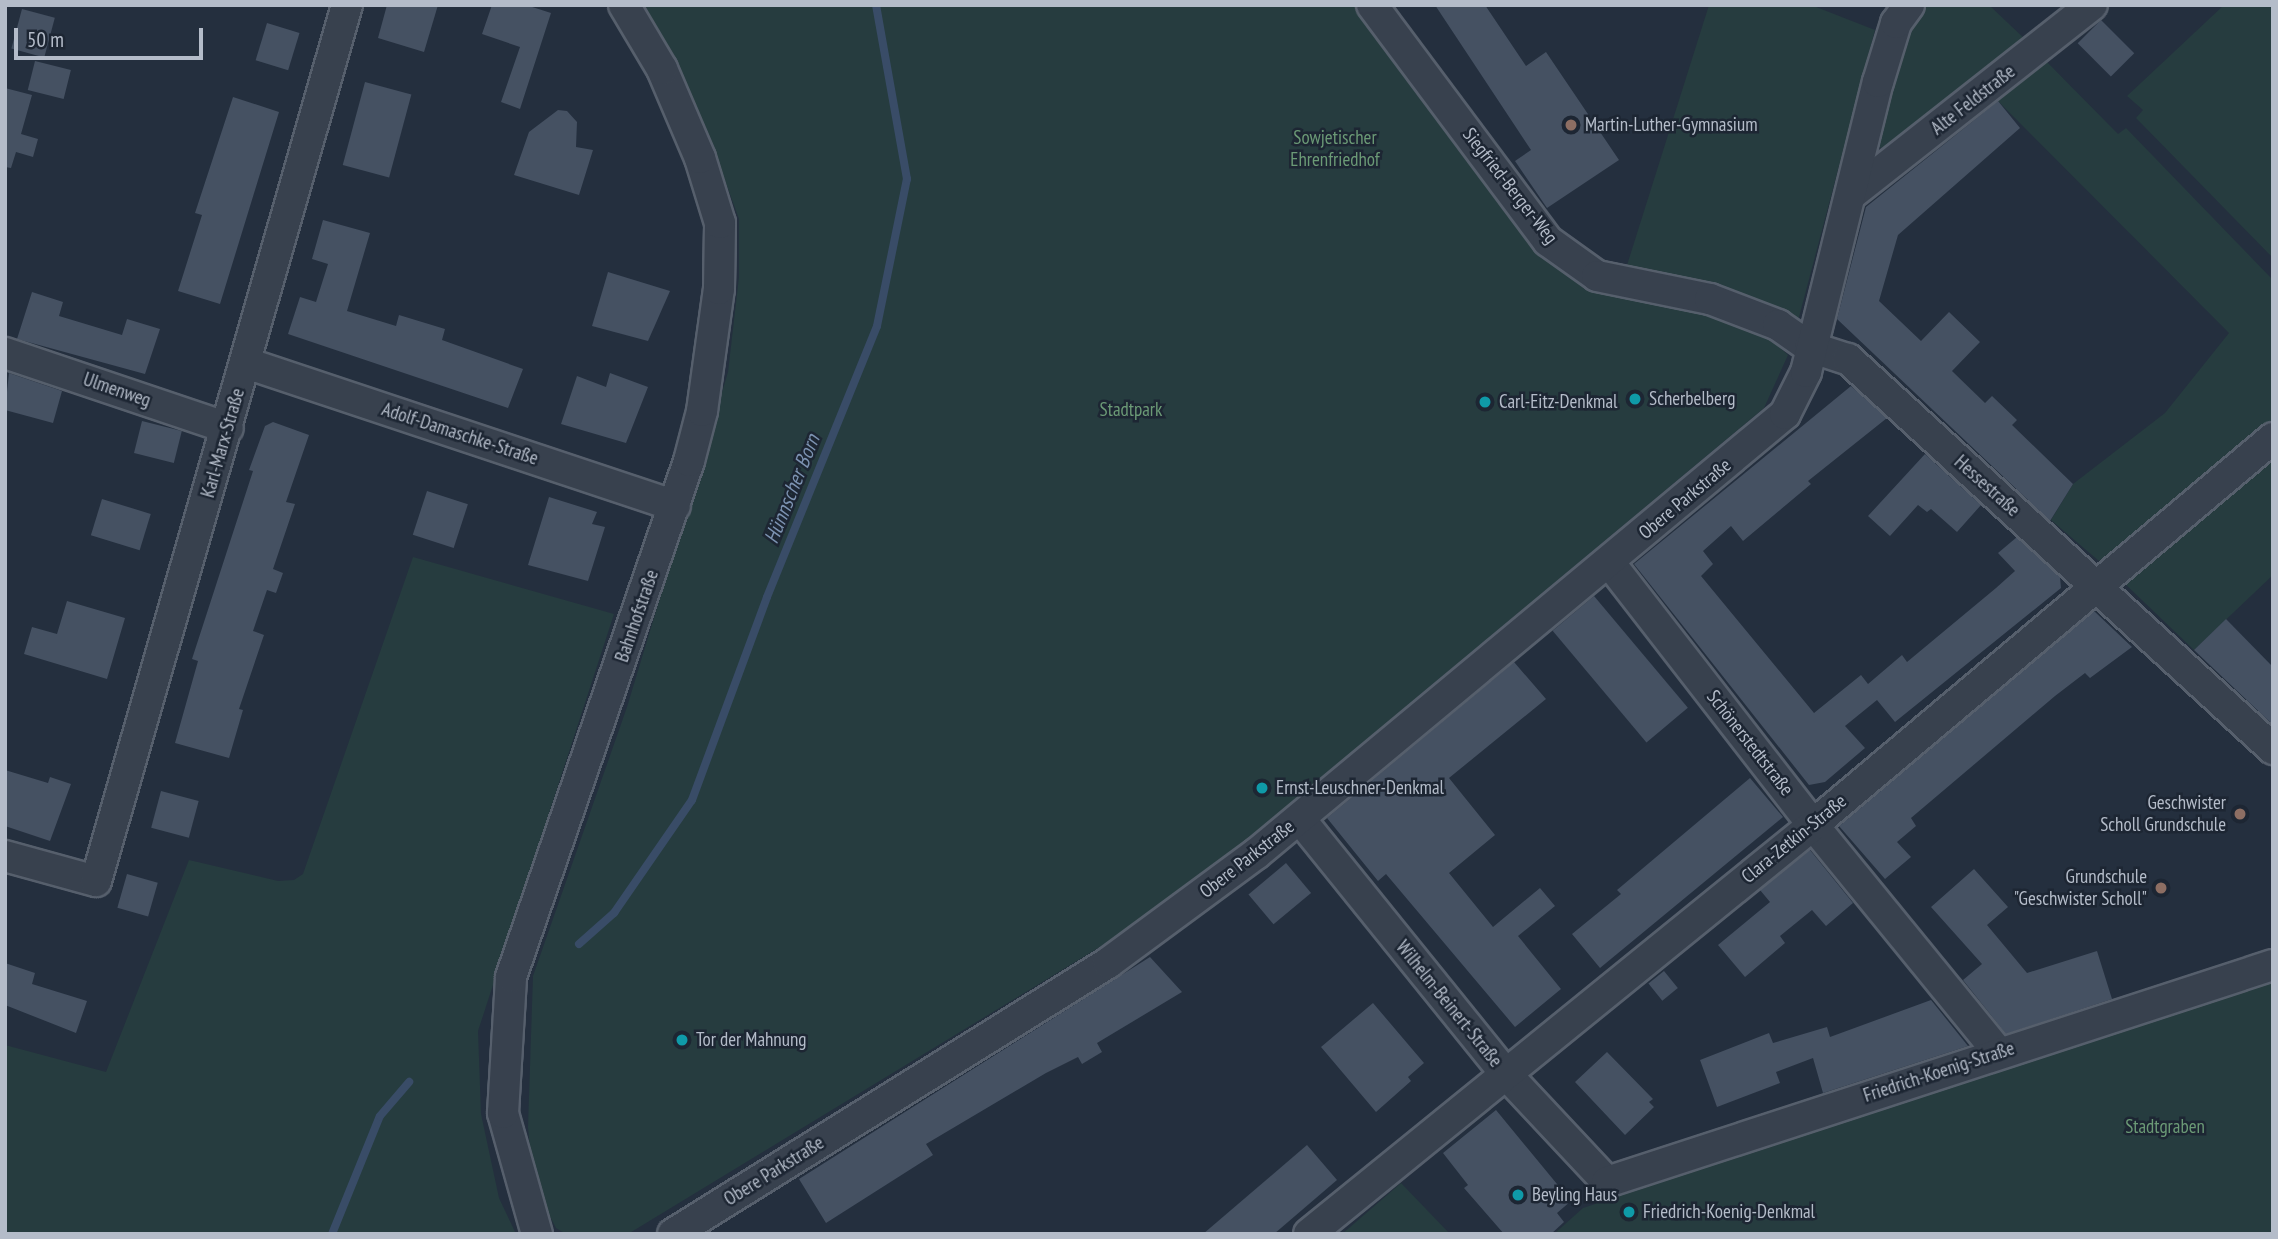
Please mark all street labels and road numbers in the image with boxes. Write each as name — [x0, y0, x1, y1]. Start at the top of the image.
street label: Alte Feldstraße — [1926, 60, 2020, 140]
street label: Siegfried-Berger-Weg — [1458, 124, 1562, 248]
street label: Ulmenweg — [80, 368, 154, 412]
street label: Karl-Marx-Straße — [197, 386, 249, 500]
street label: Adolf-Damaschke-Straße — [379, 398, 541, 470]
street label: Hessestraße — [1950, 451, 2024, 521]
street label: Obere Parkstraße — [1634, 454, 1736, 544]
street label: Bahnhofstraße — [611, 567, 663, 665]
street label: Schönerstedtstraße — [1702, 686, 1798, 800]
street label: Clara-Zetkin-Straße — [1737, 790, 1851, 888]
street label: Obere Parkstraße — [1195, 815, 1299, 903]
street label: Wilhelm-Beinert-Straße — [1391, 936, 1507, 1072]
street label: Friedrich-Koenig-Straße — [1861, 1037, 2017, 1107]
street label: Obere Parkstraße — [720, 1131, 828, 1211]

